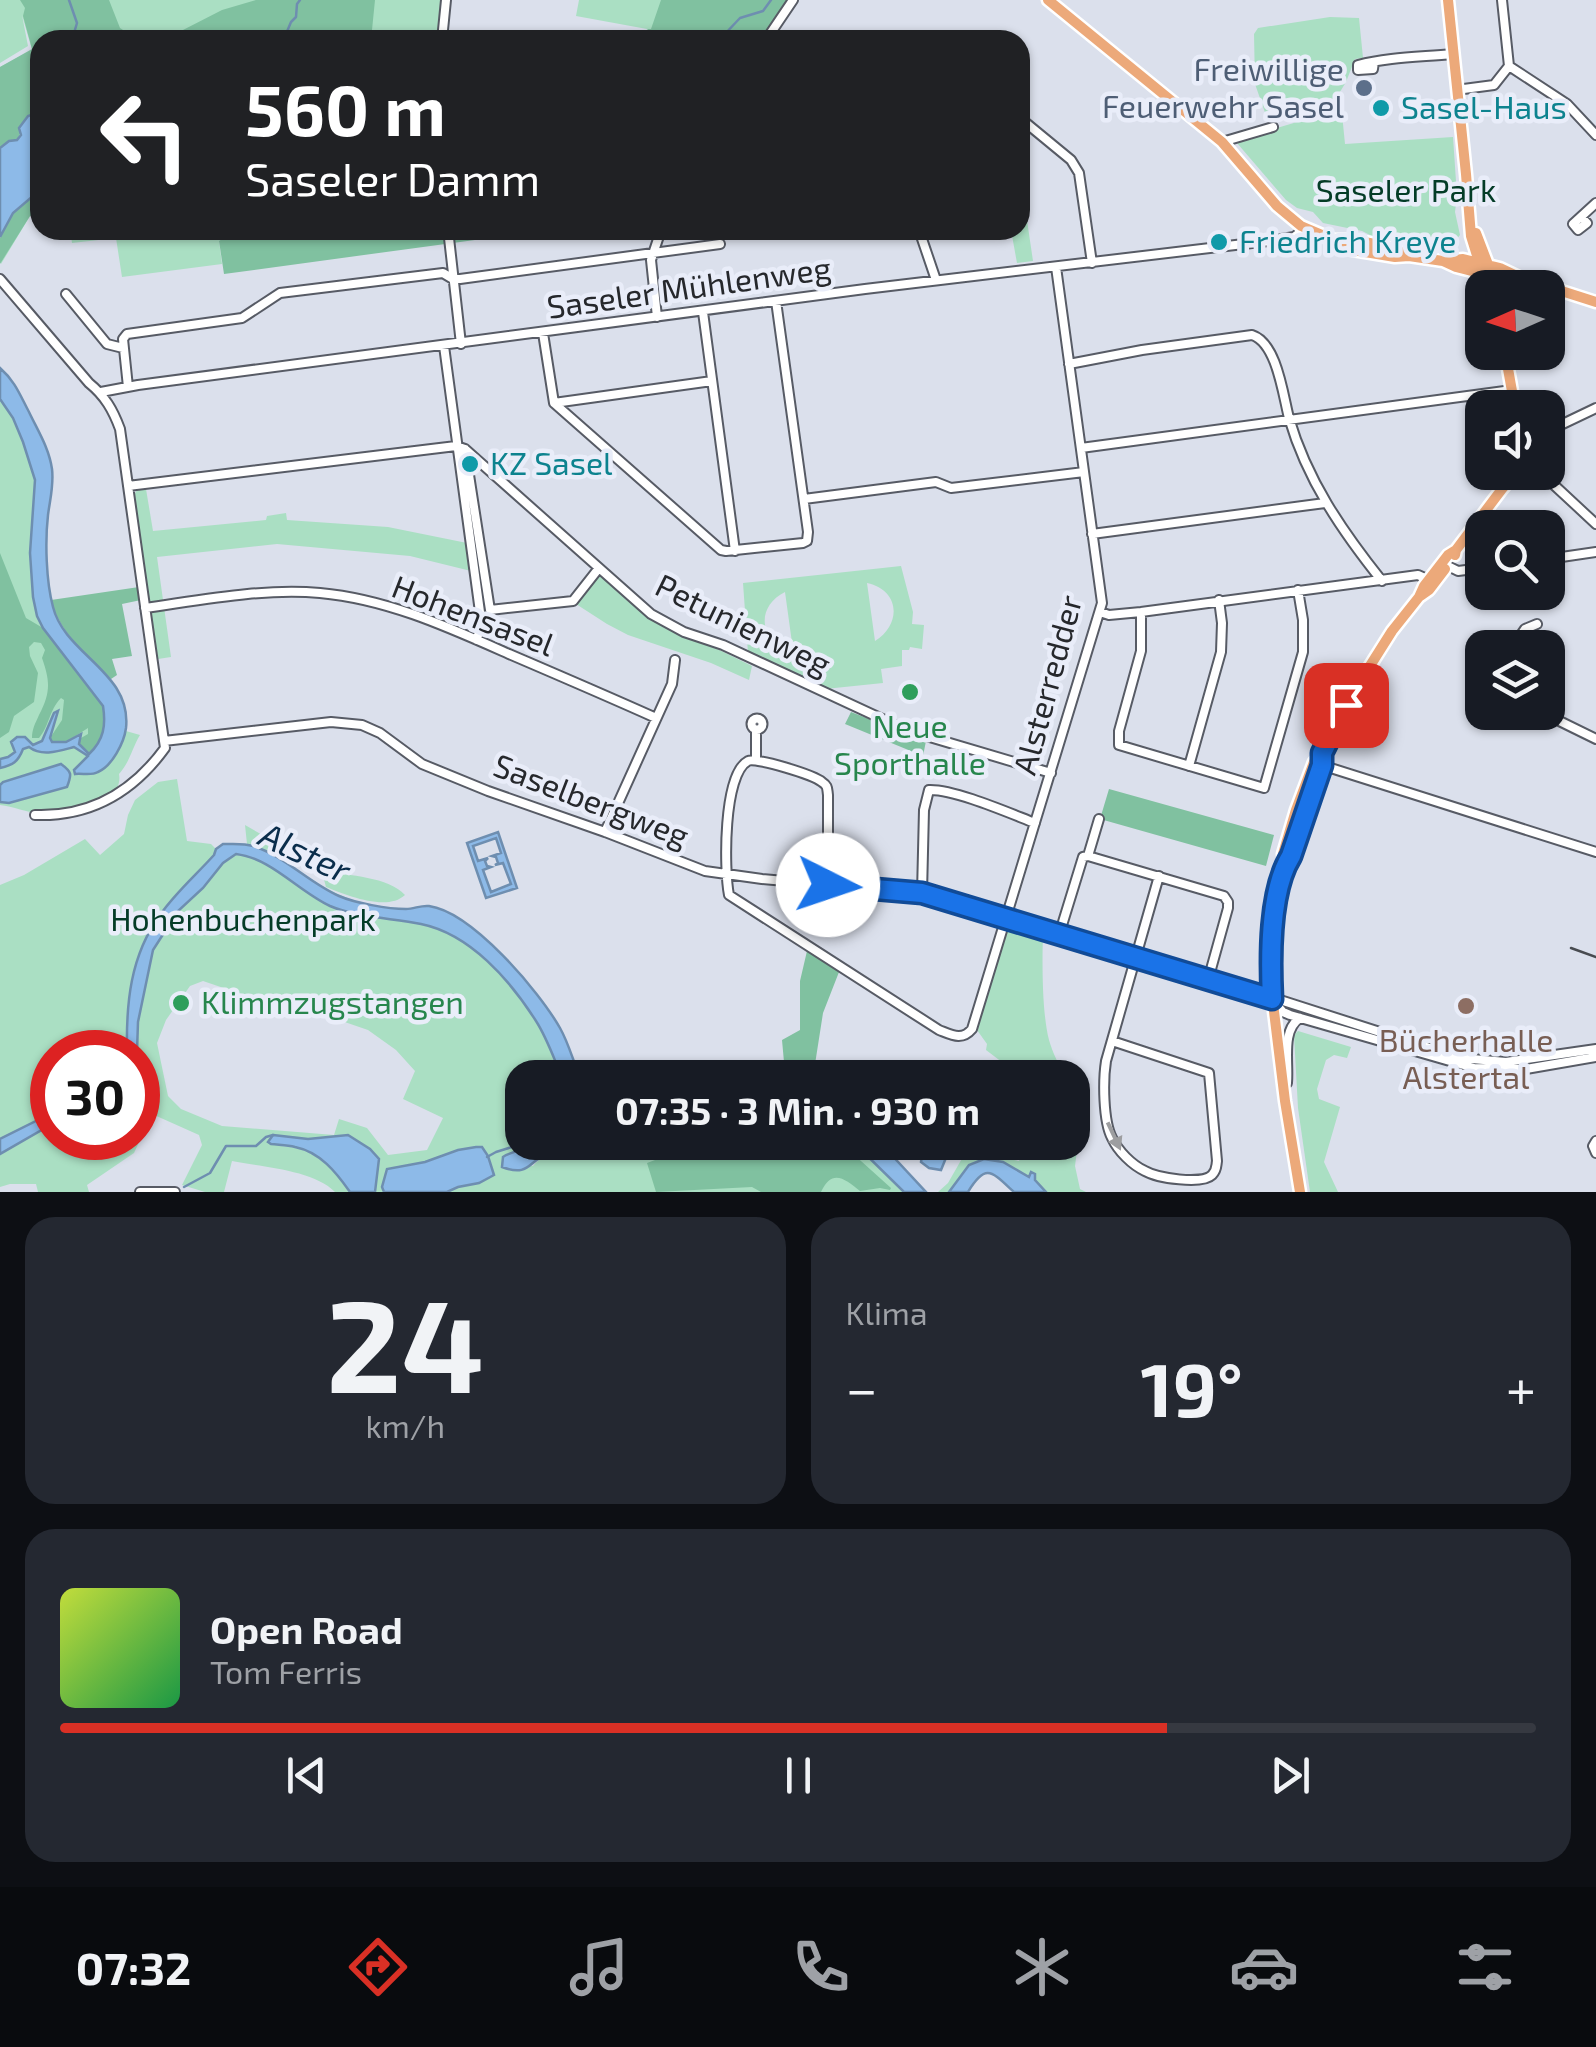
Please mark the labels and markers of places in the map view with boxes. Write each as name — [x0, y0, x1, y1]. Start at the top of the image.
place label: Freiwillige Feuerwehr Sasel — [1102, 49, 1344, 124]
marker: Freiwillige Feuerwehr Sasel — [1353, 77, 1375, 99]
place label: Sasel-Haus — [1401, 87, 1567, 125]
marker: Sasel-Haus — [1370, 97, 1392, 119]
place label: Friedrich Kreye — [1239, 221, 1456, 259]
marker: Friedrich Kreye — [1208, 231, 1230, 253]
place label: KZ Sasel — [490, 443, 613, 481]
marker: KZ Sasel — [459, 453, 481, 475]
pin — [1304, 663, 1389, 748]
marker: Neue Sporthalle — [899, 681, 921, 703]
place label: Neue Sporthalle — [834, 706, 986, 781]
place label: Klimmzugstangen — [201, 982, 464, 1020]
marker: Klimmzugstangen — [170, 992, 192, 1014]
marker: Bücherhalle Alstertal — [1455, 995, 1477, 1017]
place label: Bücherhalle Alstertal — [1379, 1020, 1553, 1095]

